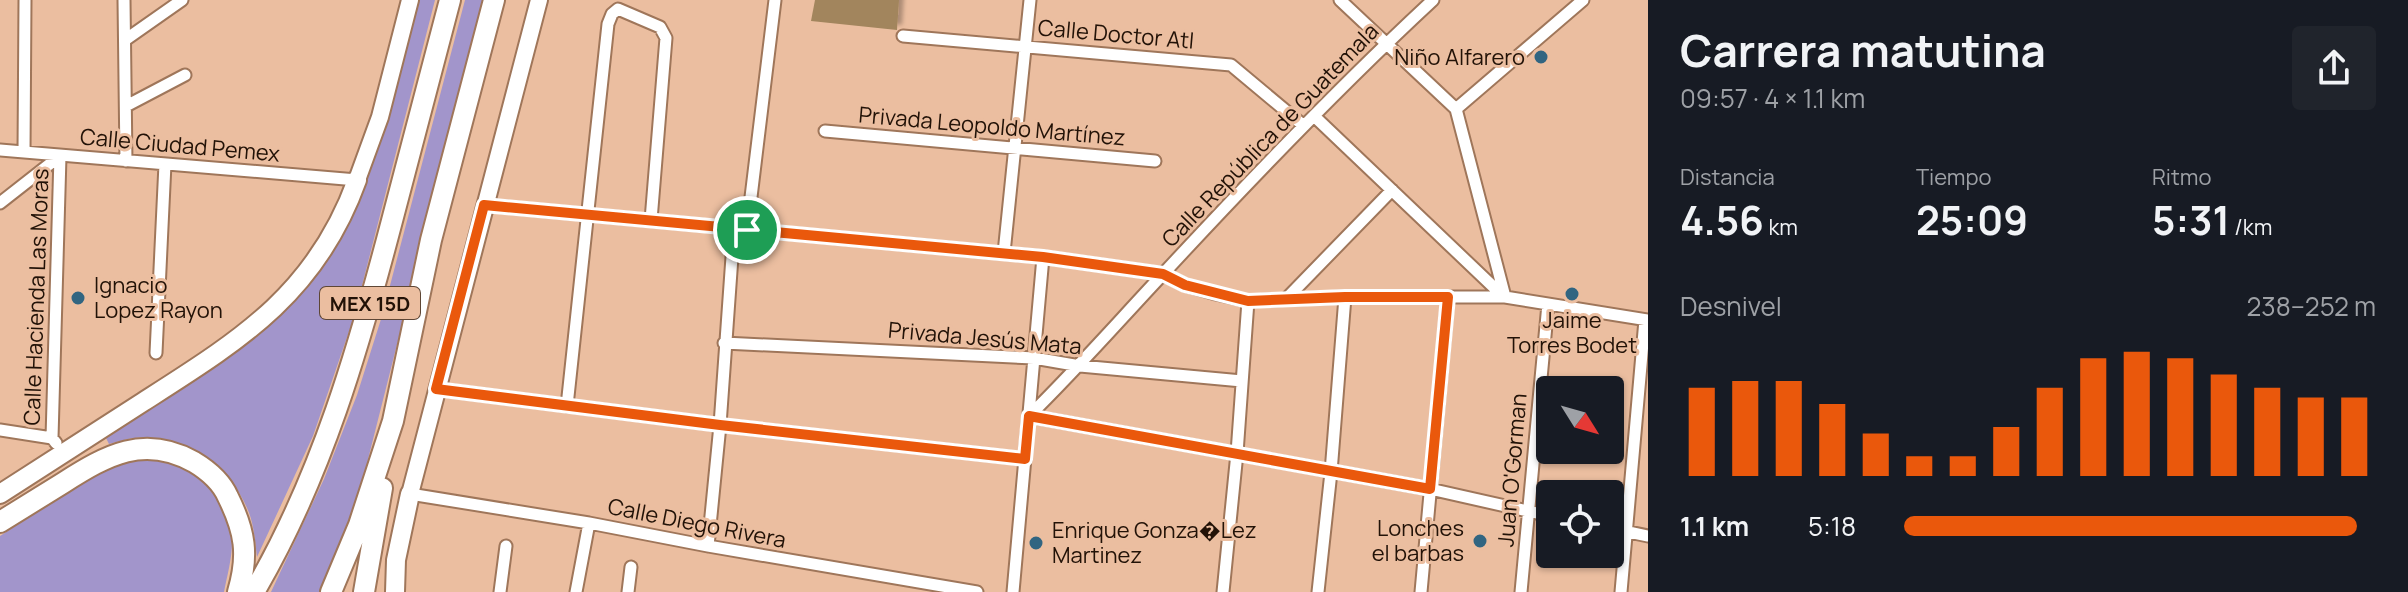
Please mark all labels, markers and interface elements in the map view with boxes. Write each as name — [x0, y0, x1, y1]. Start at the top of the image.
street label: Calle Doctor Atl — [1037, 12, 1195, 56]
street label: Calle República de Guatemala — [1155, 17, 1385, 253]
text: Carrera matutina — [1680, 20, 2046, 80]
button: share — [2292, 26, 2376, 110]
place label: Niño Alfarero — [1394, 42, 1525, 72]
marker: Niño Alfarero — [1532, 48, 1550, 66]
text: 09:57 · 4 × 1.1 km — [1680, 80, 1865, 116]
street label: Privada Leopoldo Martínez — [857, 99, 1127, 153]
street label: Calle Ciudad Pemex — [79, 121, 282, 169]
text: Distancia — [1680, 162, 1775, 192]
text: Tiempo — [1916, 162, 1991, 192]
text: Ritmo — [2152, 162, 2211, 192]
street label: Calle Hacienda Las Moras — [17, 168, 55, 426]
text: 4.56 — [1680, 192, 1764, 247]
text: 25:09 — [1916, 192, 2028, 247]
text: 5:31 — [2152, 192, 2230, 247]
pin — [713, 196, 781, 264]
icon: arrive — [725, 208, 769, 252]
text: km — [1764, 212, 1798, 242]
text: /km — [2230, 212, 2272, 242]
place label: Ignacio Lopez Rayon — [94, 270, 223, 325]
marker: Jaime Torres Bodet — [1563, 285, 1581, 303]
road number: MEX 15D — [320, 287, 420, 319]
text: Desnivel — [1680, 288, 1782, 324]
text: 238–252 m — [2247, 288, 2376, 324]
marker: Ignacio Lopez Rayon — [69, 289, 87, 307]
place label: Jaime Torres Bodet — [1507, 305, 1637, 360]
street label: Privada Jesús Mata — [887, 315, 1083, 361]
north arrow — [1536, 376, 1624, 464]
map controls — [1536, 376, 1624, 568]
street label: Juan O'Gorman — [1490, 392, 1534, 548]
button: locate — [1536, 480, 1624, 568]
street label: Calle Diego Rivera — [605, 491, 789, 555]
text: 1.1 km — [1680, 508, 1749, 544]
text: 5:18 — [1808, 508, 1856, 544]
place label: Lonches el barbas — [1372, 513, 1464, 568]
place label: Enrique Gonza�Lez Martinez — [1052, 515, 1257, 570]
marker: Lonches el barbas — [1471, 532, 1489, 550]
marker: Enrique Gonza�Lez Martinez — [1027, 534, 1045, 552]

